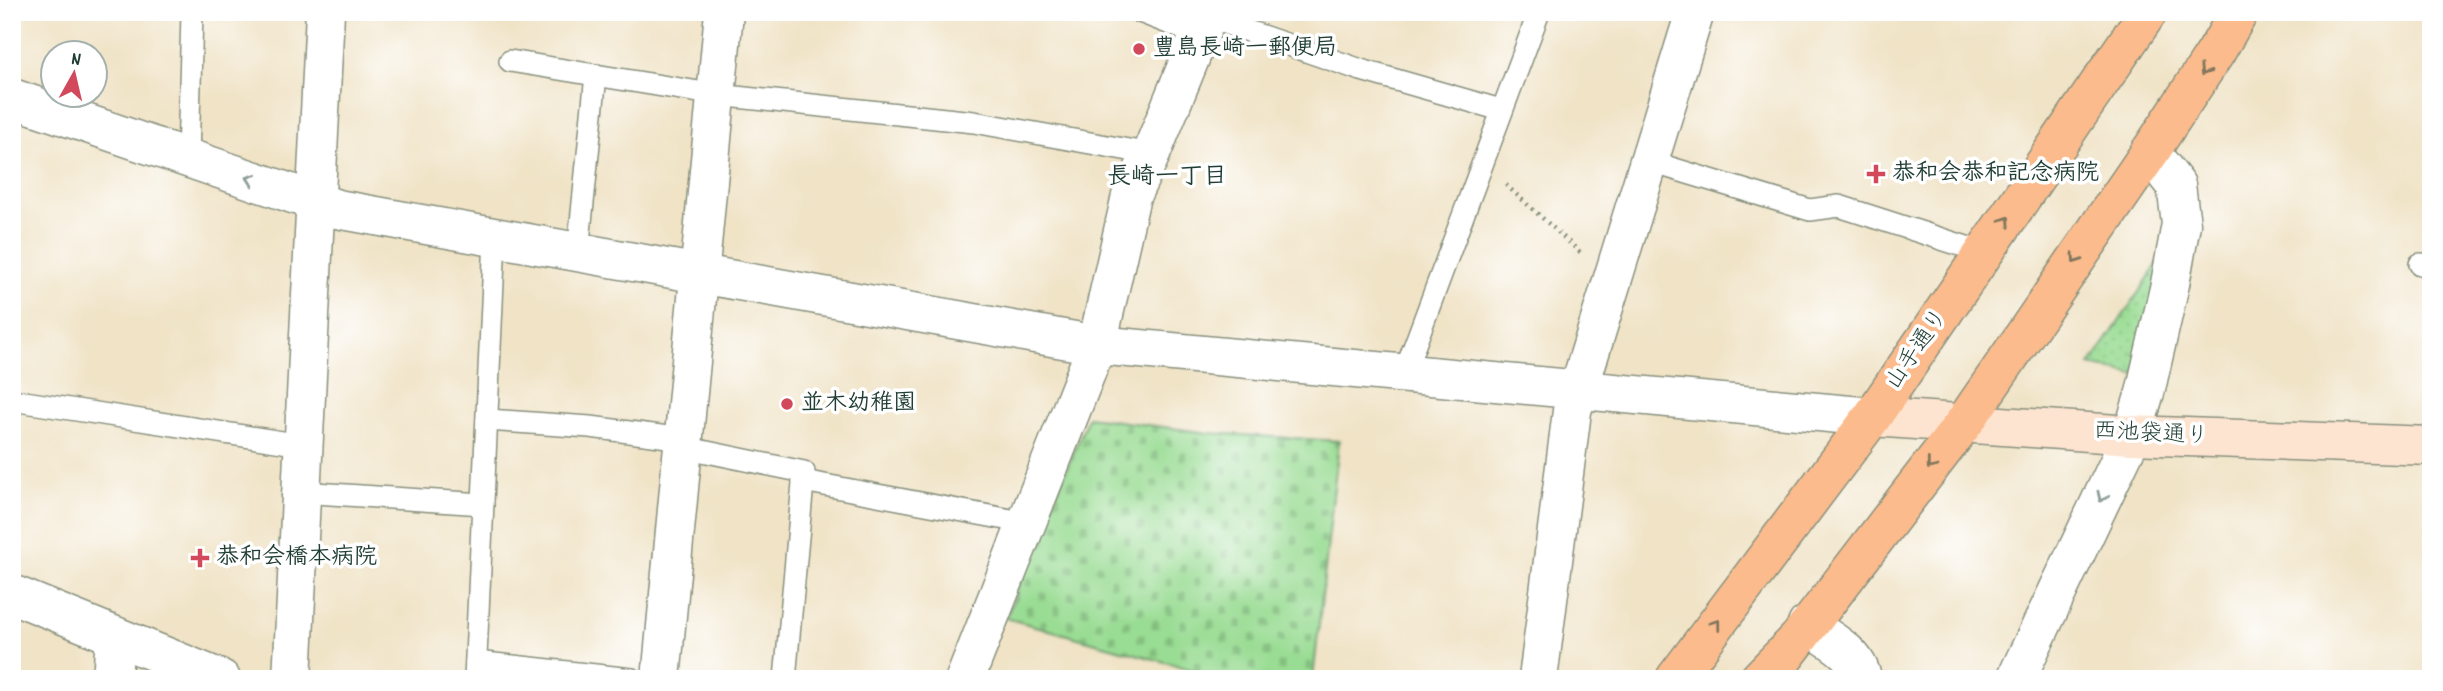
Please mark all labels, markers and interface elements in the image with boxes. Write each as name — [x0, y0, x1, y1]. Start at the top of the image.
place label: 豊島長崎一郵便局 — [1153, 33, 1337, 66]
north arrow — [38, 38, 108, 108]
marker: 豊島長崎一郵便局 — [1131, 41, 1147, 57]
text: N — [69, 47, 82, 75]
one-way arrow — [2199, 63, 2212, 76]
place label: 恭和会恭和記念病院 — [1892, 158, 2099, 191]
district label: 長崎一丁目 — [1107, 161, 1227, 195]
marker: 恭和会恭和記念病院 — [1866, 164, 1886, 184]
one-way arrow — [246, 173, 258, 187]
one-way arrow — [1998, 216, 2010, 229]
one-way arrow — [2072, 251, 2084, 264]
street label: 山手通り — [1879, 303, 1957, 397]
place label: 並木幼稚園 — [801, 388, 916, 421]
marker: 並木幼稚園 — [779, 396, 795, 412]
street label: 西池袋通り — [2093, 416, 2209, 454]
one-way arrow — [1927, 458, 1940, 470]
one-way arrow — [2097, 490, 2111, 502]
place label: 恭和会橋本病院 — [216, 542, 377, 575]
marker: 恭和会橋本病院 — [190, 548, 210, 568]
one-way arrow — [1707, 619, 1720, 632]

